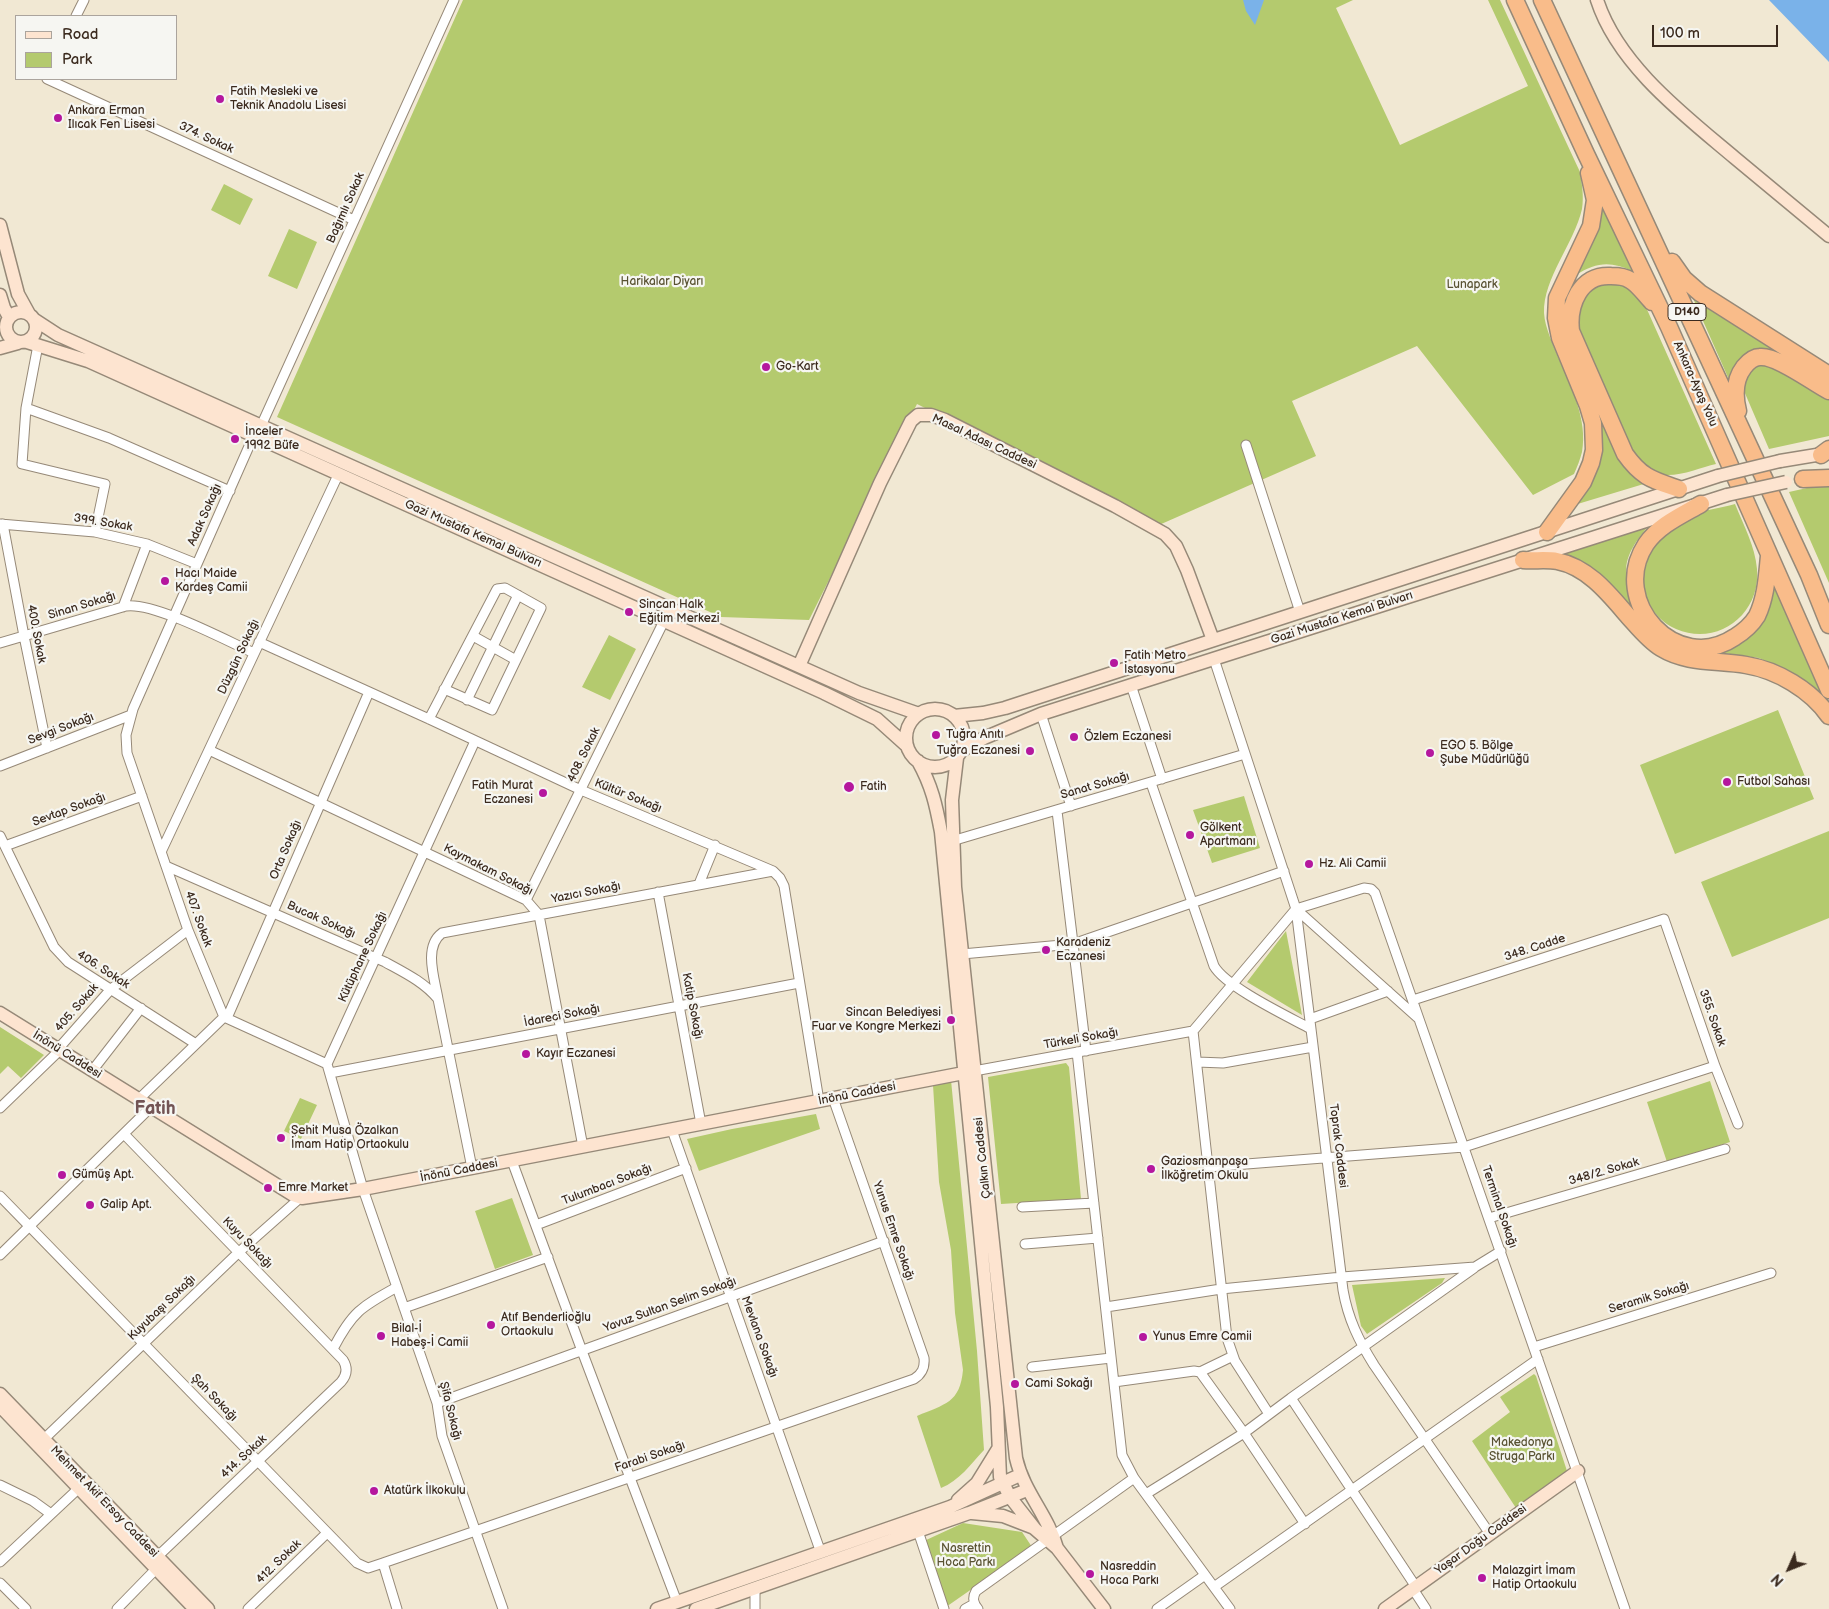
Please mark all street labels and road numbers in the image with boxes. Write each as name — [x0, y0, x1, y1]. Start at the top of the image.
street label: 374. Sokak — [176, 119, 236, 157]
street label: Bağımlı Sokak — [324, 170, 368, 246]
road number: D140 — [1668, 304, 1706, 320]
street label: Ankara-Ayaş Yolu — [1670, 339, 1720, 429]
street label: Masal Adası Caddesi — [930, 411, 1038, 473]
street label: Adak Sokağı — [185, 482, 225, 548]
street label: Gazi Mustafa Kemal Bulvarı — [402, 497, 544, 571]
street label: 399. Sokak — [73, 511, 133, 535]
street label: Gazi Mustafa Kemal Bulvarı — [1269, 588, 1415, 648]
street label: Sinan Sokağı — [46, 589, 118, 623]
street label: 400. Sokak — [23, 603, 49, 665]
street label: Düzgün Sokağı — [215, 617, 263, 697]
street label: Sevgi Sokağı — [26, 710, 96, 748]
street label: 408. Sokak — [565, 725, 603, 785]
street label: Sanat Sokağı — [1059, 769, 1131, 803]
street label: Kültür Sokağı — [592, 776, 664, 816]
street label: Sevtap Sokağı — [30, 790, 108, 830]
street label: Orta Sokağı — [267, 818, 305, 882]
street label: Kaymakam Sokağı — [441, 841, 535, 899]
street label: Yazıcı Sokağı — [550, 879, 622, 907]
street label: 407. Sokak — [181, 889, 215, 949]
street label: Bucak Sokağı — [284, 898, 358, 942]
street label: Kütüphane Sokağı — [336, 909, 390, 1005]
street label: 348. Cadde — [1503, 931, 1567, 965]
street label: 406. Sokak — [74, 948, 132, 992]
street label: Katip Sokağı — [679, 972, 705, 1040]
street label: 405. Sokak — [52, 981, 102, 1035]
street label: 355. Sokak — [1696, 988, 1728, 1048]
street label: İdareci Sokağı — [523, 1002, 601, 1030]
street label: Türkeli Sokağı — [1043, 1025, 1119, 1053]
street label: İnönü Caddesi — [30, 1028, 104, 1082]
street label: İnönü Caddesi — [817, 1079, 897, 1109]
street label: Toprak Caddesi — [1326, 1103, 1350, 1189]
street label: Çalkın Caddesi — [972, 1117, 994, 1199]
street label: 348/2. Sokak — [1567, 1155, 1641, 1189]
street label: İnönü Caddesi — [419, 1156, 499, 1186]
street label: Tulumbacı Sokağı — [560, 1161, 654, 1209]
street label: Terminal Sokağı — [1478, 1164, 1520, 1250]
street label: Yunus Emre Sokağı — [869, 1179, 917, 1283]
street label: Kuyu Sokağı — [219, 1214, 275, 1272]
street label: Kuyubaşı Sokağı — [125, 1272, 199, 1344]
street label: Yavuz Sultan Selim Sokağı — [602, 1274, 738, 1336]
street label: Seramik Sokağı — [1607, 1279, 1691, 1317]
street label: Mevlana Sokağı — [738, 1294, 780, 1380]
street label: Şah Sokağı — [188, 1371, 240, 1425]
street label: Şifa Sokağı — [436, 1380, 464, 1442]
street label: 414. Sokak — [218, 1432, 270, 1482]
street label: Farabi Sokağı — [613, 1438, 687, 1476]
street label: Mehmet Akif Ersoy Caddesi — [47, 1443, 161, 1561]
street label: Yaşar Doğu Caddesi — [1432, 1502, 1530, 1578]
street label: 412. Sokak — [253, 1537, 305, 1587]

